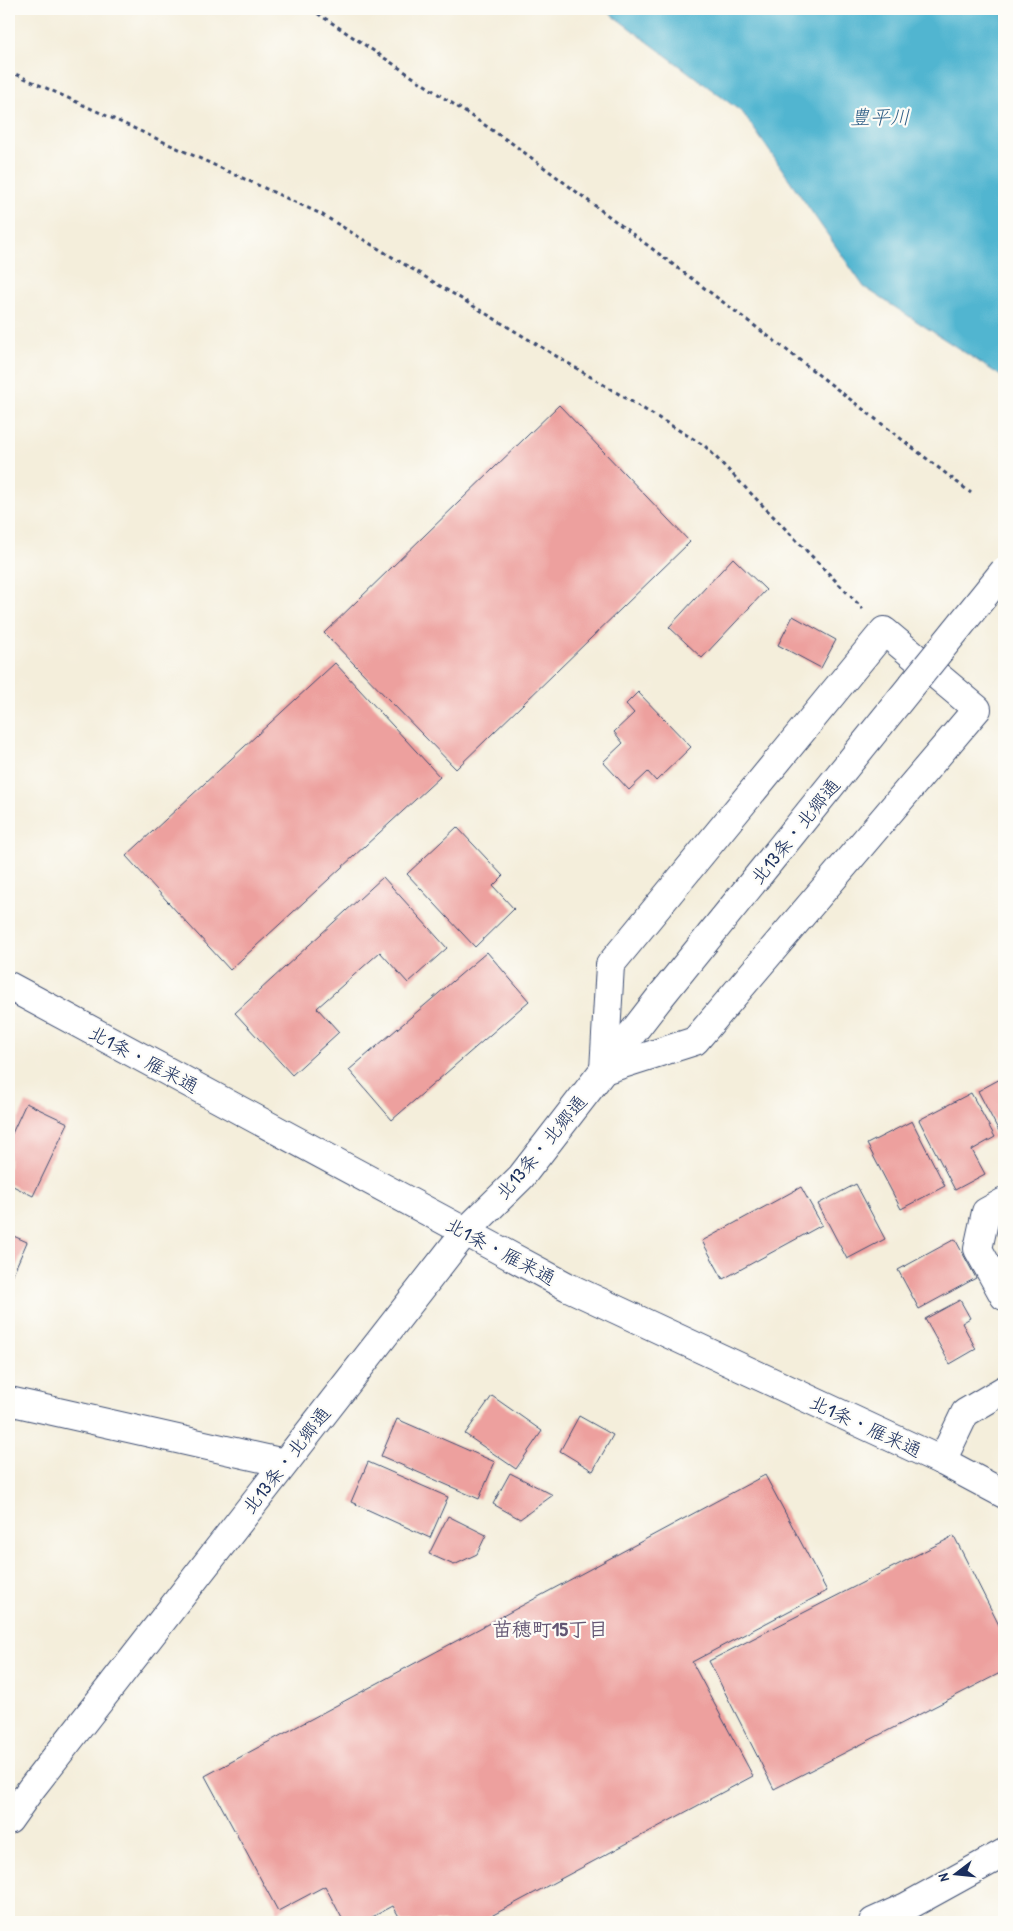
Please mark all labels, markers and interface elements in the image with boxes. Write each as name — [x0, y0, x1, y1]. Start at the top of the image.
water label: 豊平川 — [850, 103, 910, 130]
street label: 北13条・北郷通 — [744, 773, 846, 889]
street label: 北1条・雁来通 — [85, 1019, 203, 1099]
street label: 北13条・北郷通 — [489, 1089, 593, 1205]
street label: 北1条・雁来通 — [442, 1211, 560, 1291]
street label: 北1条・雁来通 — [806, 1389, 926, 1463]
street label: 北13条・北郷通 — [236, 1401, 336, 1519]
district label: 苗穂町15丁目 — [492, 1615, 608, 1642]
north arrow — [930, 1848, 980, 1898]
text: N — [933, 1871, 953, 1884]

